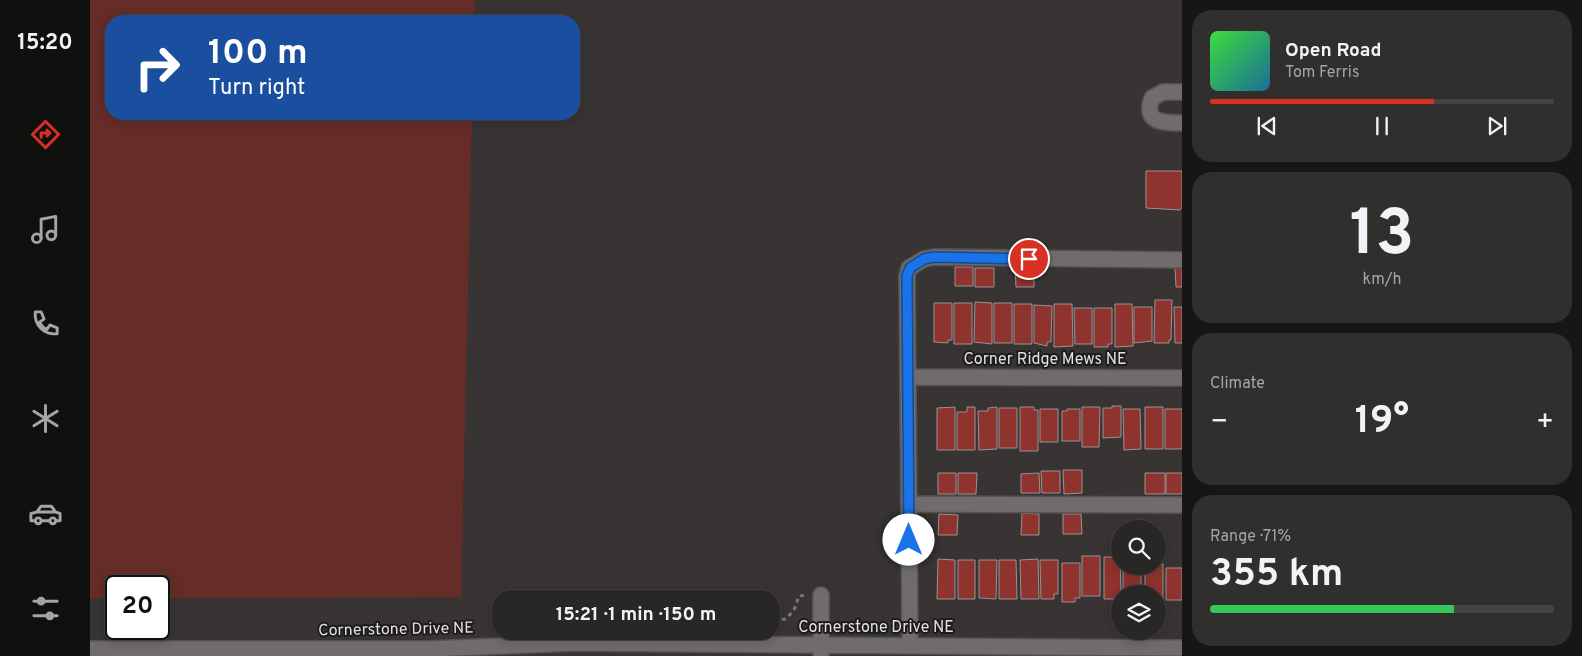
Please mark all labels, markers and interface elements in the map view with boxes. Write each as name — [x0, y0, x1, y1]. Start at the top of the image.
text: 15:20 — [17, 30, 73, 57]
text: 100 m — [208, 32, 308, 76]
icon: right — [125, 35, 190, 100]
text: Open Road — [1285, 39, 1381, 63]
text: Tom Ferris — [1285, 63, 1359, 83]
text: Turn right — [208, 75, 305, 102]
icon: previous — [1253, 112, 1281, 140]
icon: pause — [1368, 112, 1396, 140]
icon: next — [1483, 112, 1511, 140]
icon: directions — [28, 117, 63, 152]
text: 13 — [1350, 196, 1414, 278]
icon: music — [28, 212, 63, 247]
pin — [1008, 238, 1050, 280]
icon: arrive — [1015, 245, 1043, 273]
text: km/h — [1363, 270, 1401, 290]
icon: phone — [28, 306, 63, 341]
street label: Corner Ridge Mews NE — [963, 350, 1127, 370]
text: Climate — [1210, 374, 1265, 394]
text: 19° — [1355, 398, 1409, 447]
icon: climate — [28, 401, 63, 436]
text: − — [1210, 405, 1228, 441]
text: + — [1536, 405, 1554, 441]
icon: car — [28, 496, 63, 531]
position arrow — [882, 513, 934, 565]
map controls — [1111, 520, 1166, 640]
button: search — [1111, 520, 1166, 575]
text: Range · 71% — [1210, 527, 1291, 547]
text: 355 km — [1210, 551, 1343, 600]
speed limit sign: 20 — [105, 575, 170, 640]
button: layers — [1111, 585, 1166, 640]
icon: filters — [28, 591, 63, 626]
text: 15:21 · 1 min · 150 m — [556, 603, 716, 627]
street label: Cornerstone Drive NE — [798, 618, 954, 638]
street label: Cornerstone Drive NE — [318, 619, 474, 641]

